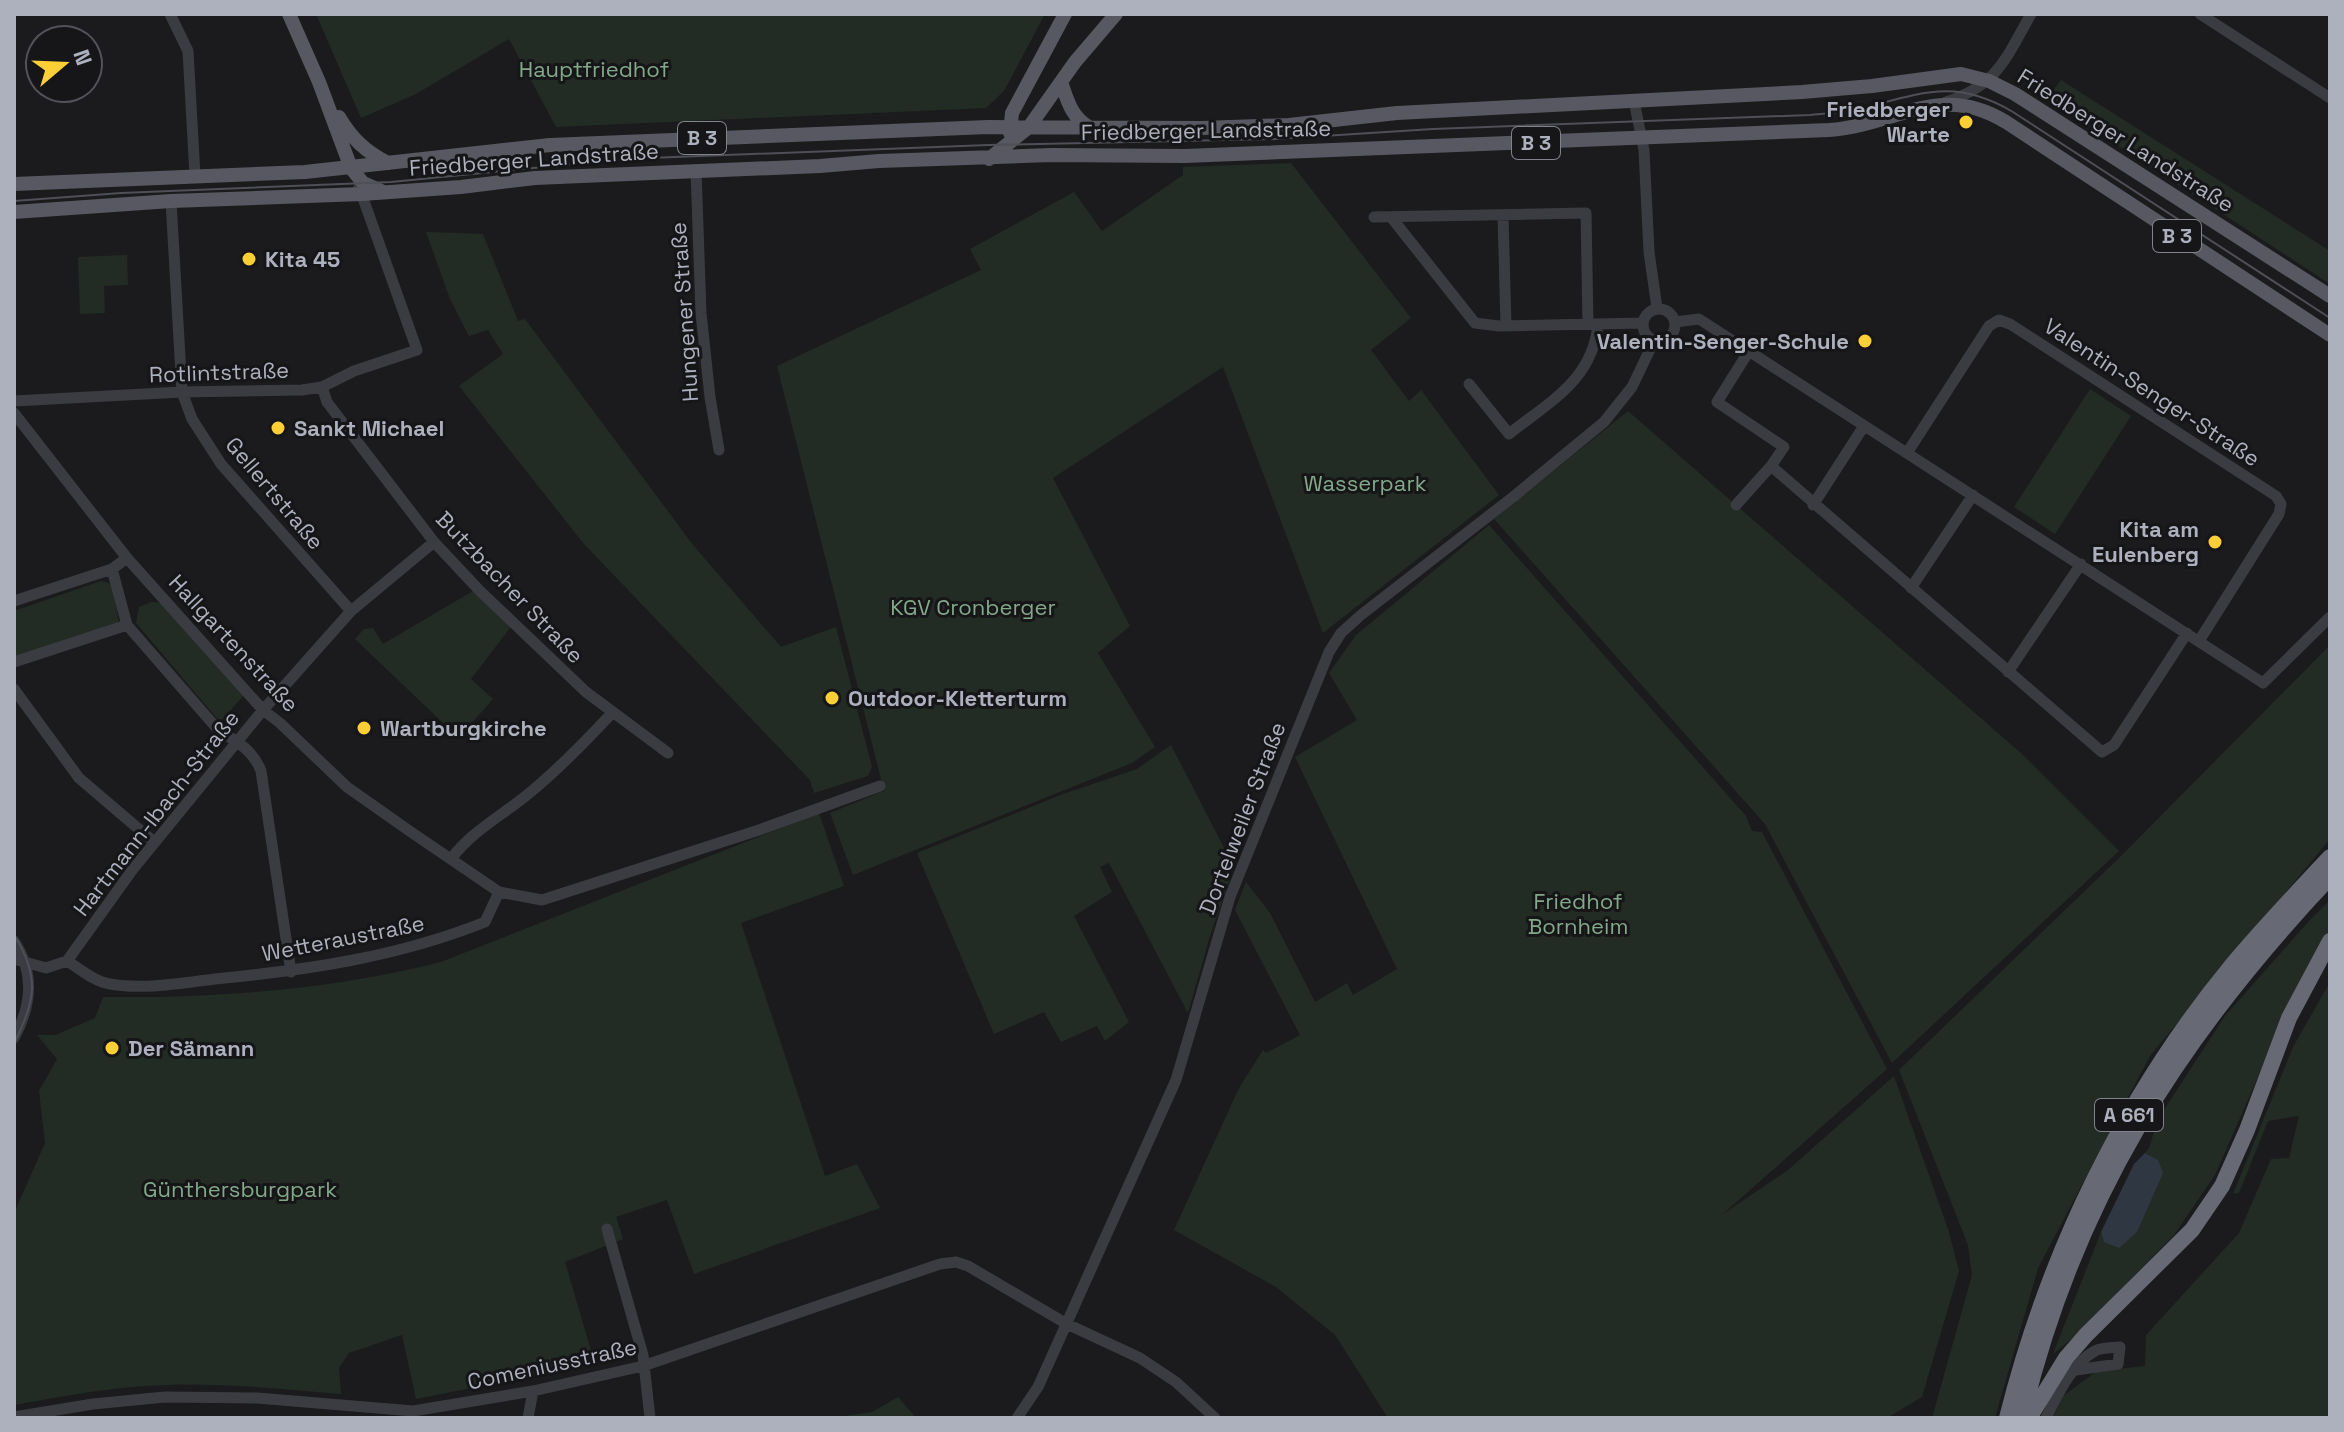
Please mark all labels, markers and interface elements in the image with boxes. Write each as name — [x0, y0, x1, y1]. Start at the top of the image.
north arrow — [24, 24, 104, 104]
text: N — [67, 46, 99, 69]
park label: Hauptfriedhof — [519, 55, 669, 83]
street label: Friedberger Landstraße — [2013, 62, 2239, 218]
place label: Friedberger Warte — [1826, 95, 1950, 148]
marker: Friedberger Warte — [1957, 113, 1975, 131]
street label: Friedberger Landstraße — [1081, 114, 1331, 146]
road number: B 3 — [678, 122, 726, 154]
road number: B 3 — [1512, 127, 1560, 159]
street label: Friedberger Landstraße — [408, 136, 660, 182]
road number: B 3 — [2153, 220, 2201, 252]
street label: Hungener Straße — [664, 221, 704, 403]
place label: Kita 45 — [265, 245, 340, 273]
marker: Kita 45 — [240, 250, 258, 268]
street label: Valentin-Senger-Straße — [2039, 312, 2265, 472]
place label: Valentin-Senger-Schule — [1597, 327, 1849, 355]
marker: Valentin-Senger-Schule — [1856, 332, 1874, 350]
street label: Rotlintstraße — [148, 356, 290, 388]
place label: Sankt Michael — [294, 414, 444, 442]
marker: Sankt Michael — [269, 419, 287, 437]
street label: Gellertstraße — [220, 431, 330, 555]
park label: Wasserpark — [1303, 469, 1427, 497]
street label: Butzbacher Straße — [430, 505, 590, 669]
place label: Kita am Eulenberg — [2092, 515, 2199, 568]
marker: Kita am Eulenberg — [2206, 533, 2224, 551]
street label: Hallgartenstraße — [163, 568, 305, 718]
park label: KGV Cronberger — [890, 593, 1056, 621]
place label: Outdoor-Kletterturm — [848, 684, 1067, 712]
marker: Outdoor-Kletterturm — [823, 689, 841, 707]
street label: Hartmann-Ibach-Straße — [67, 704, 245, 922]
place label: Wartburgkirche — [380, 714, 547, 742]
street label: Dortelweiler Straße — [1192, 718, 1292, 918]
marker: Wartburgkirche — [355, 719, 373, 737]
park label: Friedhof Bornheim — [1528, 887, 1628, 940]
street label: Wetteraustraße — [259, 909, 427, 967]
place label: Der Sämann — [128, 1034, 254, 1062]
marker: Der Sämann — [103, 1039, 121, 1057]
road number: A 661 — [2095, 1099, 2163, 1131]
park label: Günthersburgpark — [143, 1175, 337, 1203]
street label: Comeniusstraße — [465, 1332, 639, 1396]

